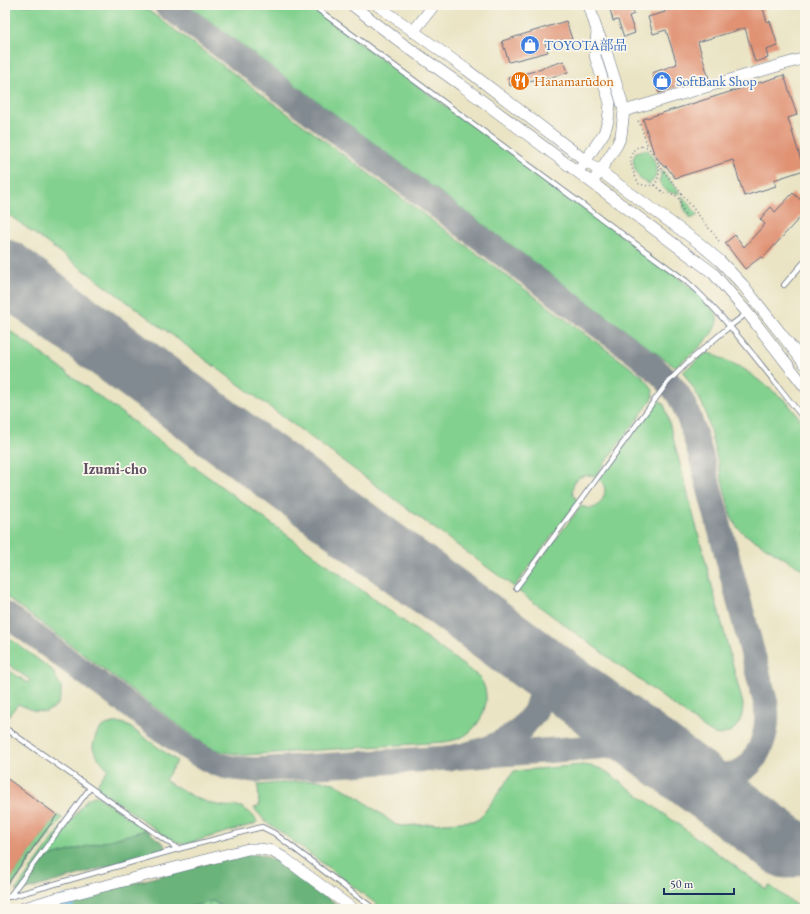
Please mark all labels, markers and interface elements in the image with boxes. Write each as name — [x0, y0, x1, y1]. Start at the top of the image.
shop icon: TOYOTA部品 — [519, 34, 541, 56]
place label: TOYOTA部品 — [544, 36, 628, 54]
restaurant icon: Hanamarūdon — [509, 70, 531, 92]
shop icon: SoftBank Shop — [651, 70, 673, 92]
place label: Hanamarūdon — [534, 72, 614, 90]
place label: SoftBank Shop — [676, 72, 757, 90]
district label: Izumi-cho — [83, 459, 147, 478]
scale bar — [664, 870, 734, 896]
text: 50 m — [670, 876, 694, 892]

